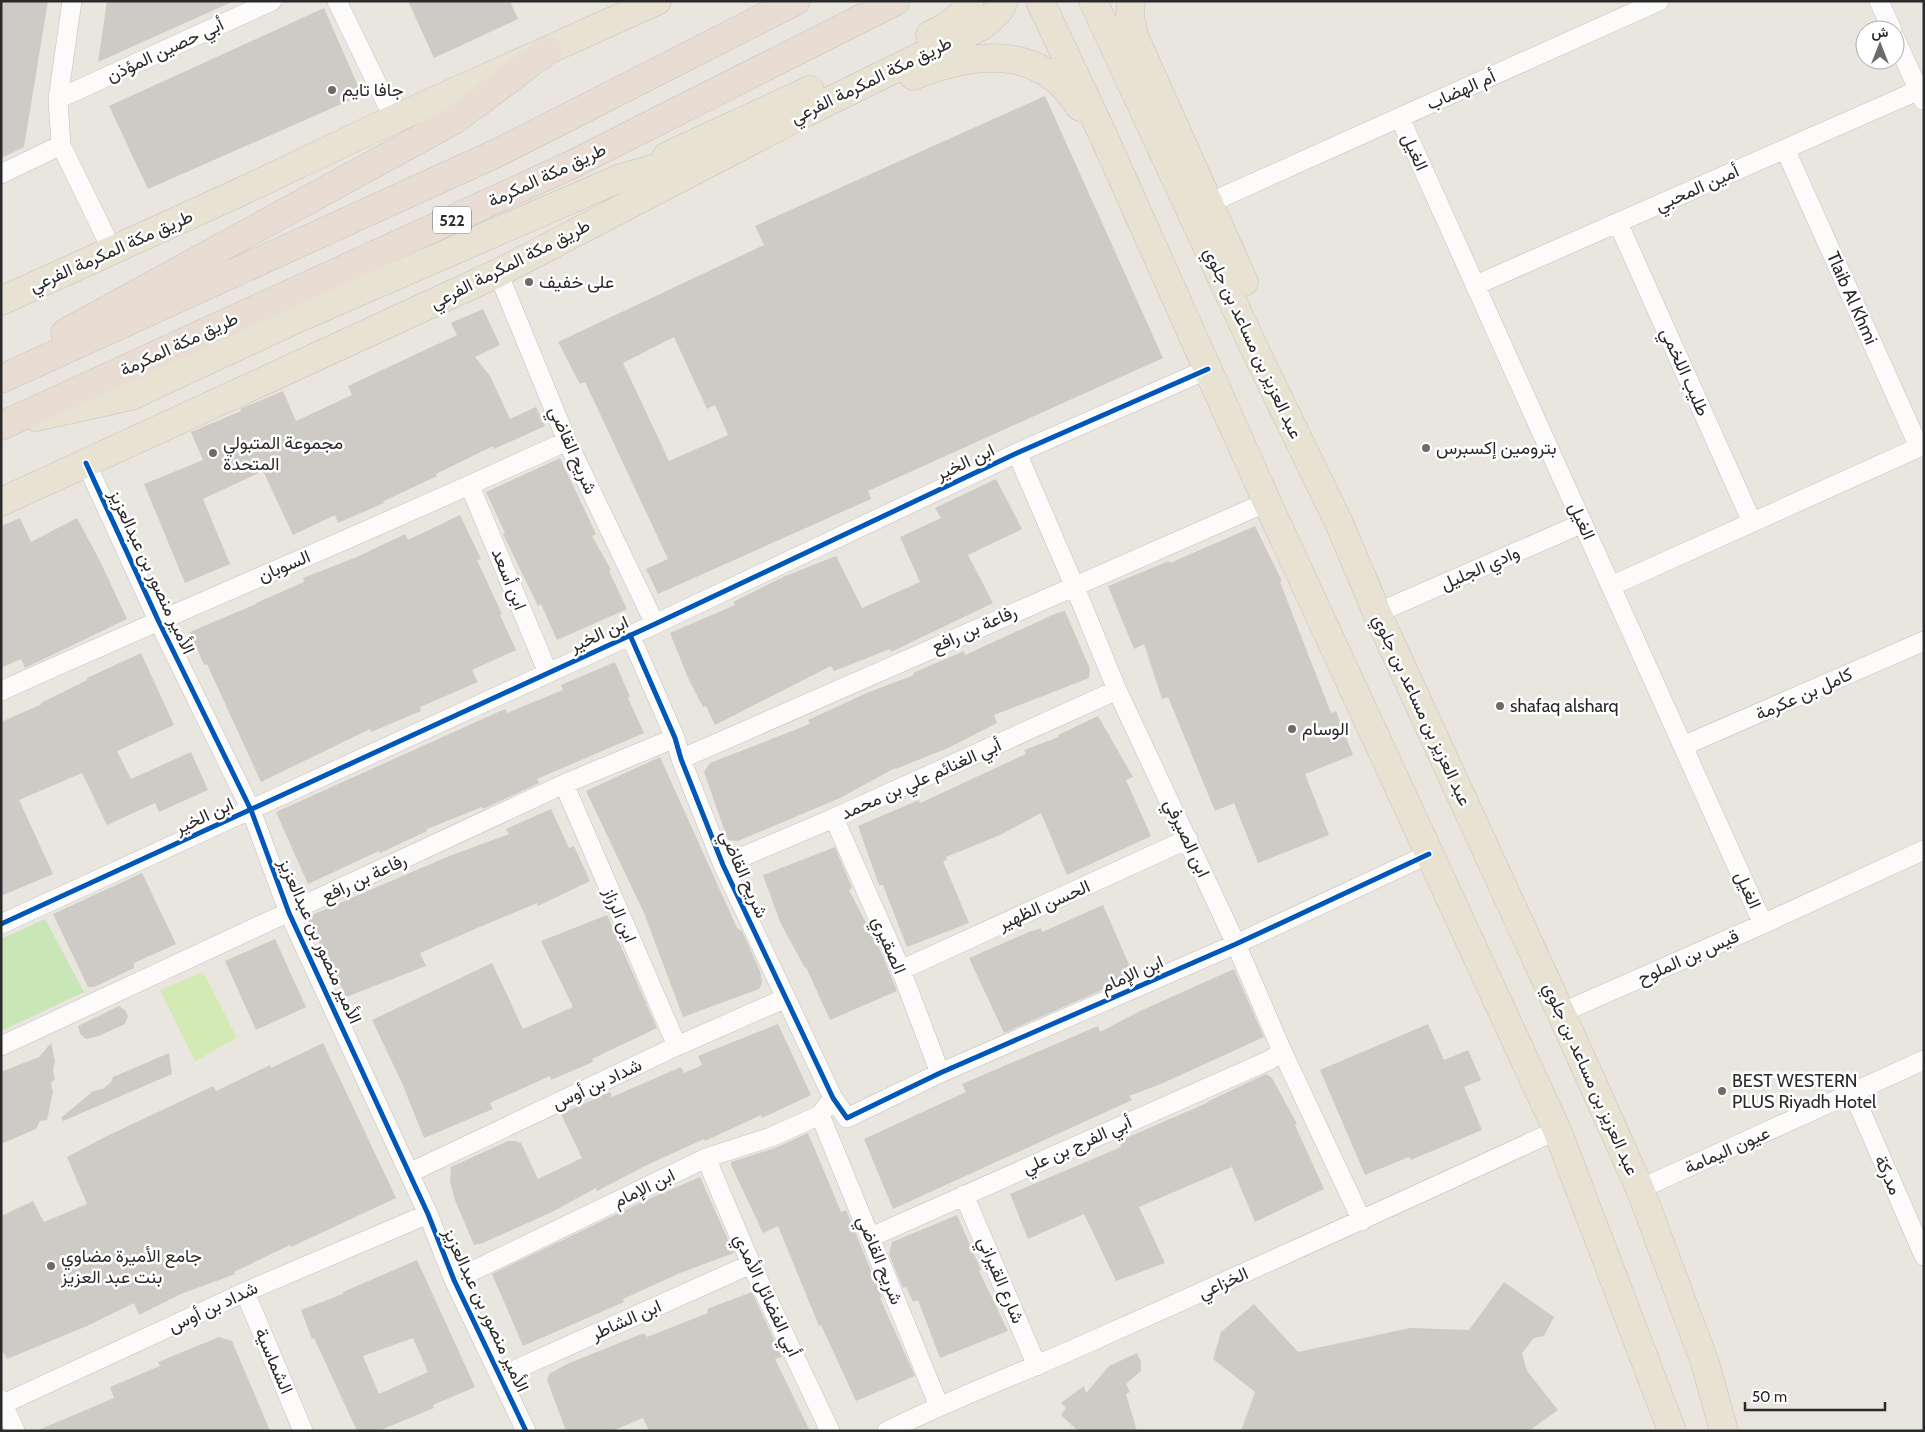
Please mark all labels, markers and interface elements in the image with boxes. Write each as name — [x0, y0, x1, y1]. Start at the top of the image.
street label: أبي حصين المؤذن — [103, 13, 229, 90]
north arrow — [1855, 20, 1905, 70]
text: ش — [1872, 23, 1889, 41]
street label: طريق مكة المكرمة الفرعي — [787, 31, 957, 132]
street label: أم الهضاب — [1423, 65, 1499, 116]
place label: جافا تايم — [342, 79, 403, 102]
marker: جافا تايم — [326, 84, 338, 96]
street label: الغيل — [1397, 130, 1433, 174]
street label: طريق مكة المكرمة — [484, 138, 610, 212]
street label: أمين المحبي — [1652, 160, 1744, 220]
street label: طريق مكة المكرمة الفرعي — [26, 205, 198, 301]
road number: 522 — [433, 206, 471, 234]
street label: طريق مكة المكرمة الفرعي — [426, 214, 596, 317]
street label: عبد العزيز بن مساعد بن جلوي — [1195, 244, 1307, 444]
street label: Tlaib Al Khmi — [1822, 248, 1882, 348]
place label: على خفيف — [539, 271, 614, 293]
marker: على خفيف — [523, 276, 535, 288]
street label: طريق مكة المكرمة — [116, 307, 242, 381]
street label: طليب اللخمي — [1652, 324, 1714, 421]
street label: شريح القاضي — [540, 403, 602, 499]
place label: مجموعة المتبولي المتحدة — [223, 432, 343, 475]
place label: بترومين إكسبرس — [1436, 437, 1557, 460]
street label: ابن الخير — [931, 439, 998, 486]
marker: بترومين إكسبرس — [1420, 442, 1432, 454]
marker: مجموعة المتبولي المتحدة — [207, 447, 219, 459]
street label: الأمير منصور بن عبدالعزيز — [104, 485, 200, 658]
street label: الغيل — [1564, 499, 1600, 543]
street label: وادي الجليل — [1437, 541, 1525, 599]
street label: السوبان — [254, 545, 314, 587]
street label: ابن أسعد — [487, 545, 531, 613]
street label: رفاعة بن رافع — [928, 600, 1021, 658]
street label: ابن الخير — [565, 611, 632, 658]
street label: عبد العزيز بن مساعد بن جلوي — [1364, 611, 1476, 811]
street label: كامل بن عكرمة — [1752, 663, 1856, 725]
place label: shafaq alsharq — [1510, 695, 1619, 717]
marker: shafaq alsharq — [1494, 700, 1506, 712]
place label: الوسام — [1302, 718, 1349, 741]
marker: الوسام — [1286, 723, 1298, 735]
street label: أبي الغنائم علي بن محمد — [837, 734, 1006, 828]
street label: ابن الخير — [170, 793, 237, 840]
street label: ابن الصيرفي — [1156, 795, 1215, 882]
street label: شريح القاضي — [711, 827, 773, 923]
street label: رفاعة بن رافع — [318, 849, 410, 908]
street label: الأمير منصور بن عبدالعزيز — [273, 854, 366, 1027]
street label: الغيل — [1730, 868, 1766, 912]
street label: الحسن الظهير — [994, 875, 1093, 935]
street label: ابن الرزاز — [598, 883, 641, 946]
street label: الصقيري — [863, 913, 911, 979]
street label: قيس بن الملوح — [1634, 925, 1743, 990]
street label: ابن الإمام — [1097, 951, 1167, 998]
street label: عبد العزيز بن مساعد بن جلوي — [1535, 979, 1644, 1180]
street label: شداد بن أوس — [549, 1054, 645, 1114]
place label: BEST WESTERN PLUS Riyadh Hotel — [1732, 1070, 1877, 1113]
marker: BEST WESTERN PLUS Riyadh Hotel — [1716, 1085, 1728, 1097]
street label: أبي الفرج بن علي — [1019, 1111, 1137, 1183]
street label: عيون اليمامة — [1681, 1121, 1773, 1179]
street label: مدركة — [1870, 1152, 1906, 1198]
street label: ابن الإمام — [610, 1164, 679, 1213]
street label: شريح القاضي — [849, 1212, 908, 1309]
street label: الأمير منصور بن عبدالعزيز — [438, 1223, 534, 1396]
street label: أبي الفضائل الأمدي — [725, 1230, 805, 1362]
street label: شارع القيراني — [969, 1233, 1029, 1328]
place label: جامع الأميرة مضاوي بنت عبد العزيز — [60, 1245, 202, 1288]
marker: جامع الأميرة مضاوي بنت عبد العزيز — [45, 1260, 57, 1272]
street label: الخزاعي — [1195, 1262, 1253, 1307]
street label: شداد بن أوس — [165, 1277, 261, 1337]
street label: ابن الشاطر — [587, 1295, 664, 1346]
street label: الشماسية — [250, 1325, 298, 1397]
scale bar — [1745, 1380, 1885, 1412]
text: 50 m — [1752, 1388, 1787, 1406]

